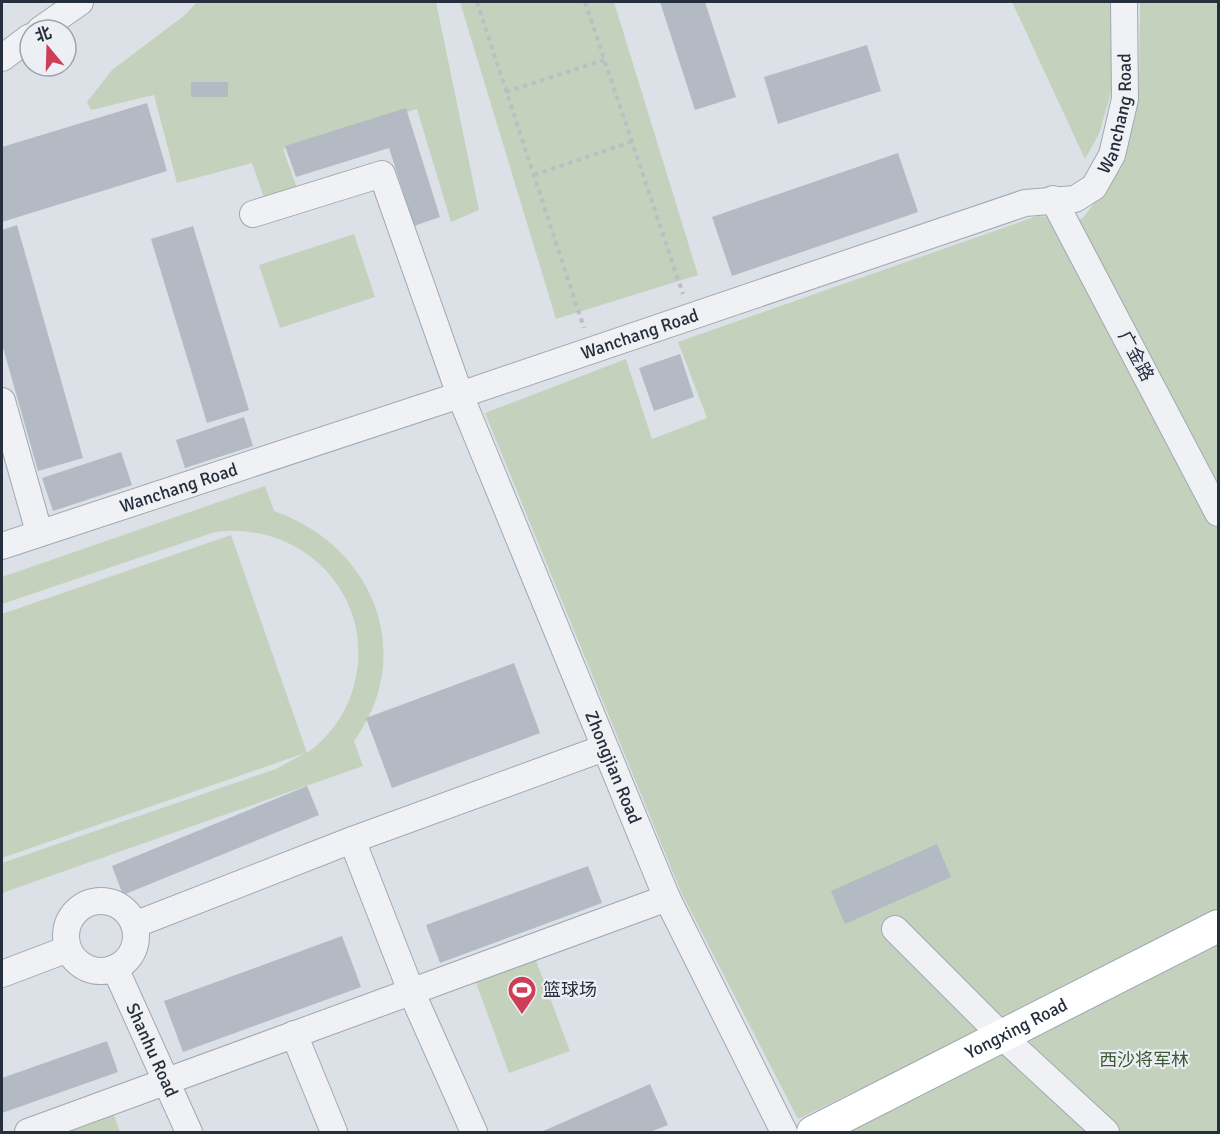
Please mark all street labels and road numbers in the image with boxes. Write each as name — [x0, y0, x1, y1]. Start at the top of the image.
street label: Wanchang Road — [1093, 53, 1136, 178]
street label: Wanchang Road — [578, 304, 701, 364]
street label: 广金路 — [1114, 327, 1158, 385]
street label: Wanchang Road — [117, 458, 240, 517]
street label: Zhongjian Road — [580, 708, 646, 827]
street label: Yongxing Road — [961, 993, 1071, 1064]
street label: Shanhu Road — [121, 999, 183, 1101]

